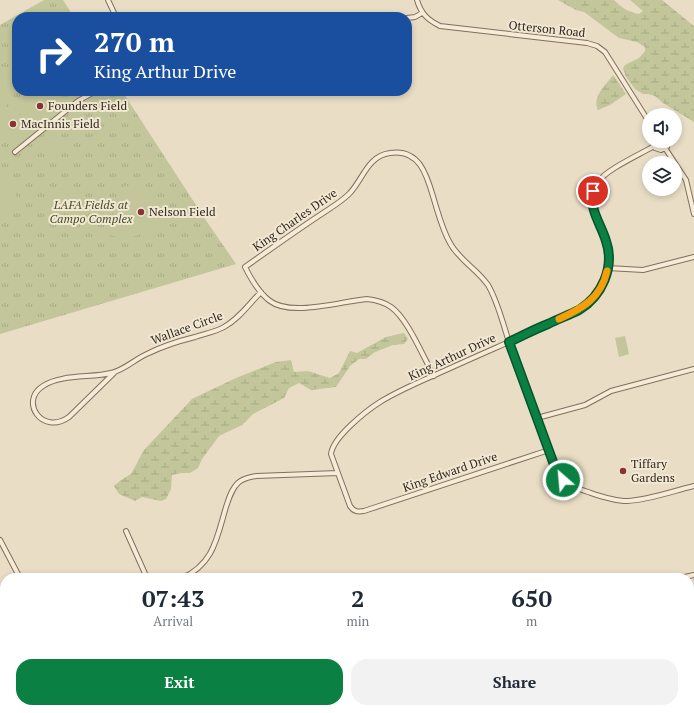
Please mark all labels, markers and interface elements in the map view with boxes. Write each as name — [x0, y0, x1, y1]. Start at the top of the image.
street label: Otterson Road — [508, 17, 586, 40]
text: 270 m — [94, 23, 175, 60]
icon: right — [28, 28, 80, 80]
text: King Arthur Drive — [94, 59, 236, 83]
place label: Founders Field — [48, 98, 127, 113]
marker: Founders Field — [35, 101, 45, 111]
map controls — [642, 108, 682, 196]
button: sound — [642, 108, 682, 148]
place label: MacInnis Field — [21, 116, 100, 131]
marker: MacInnis Field — [8, 119, 18, 129]
button: layers — [642, 156, 682, 196]
pin — [576, 174, 610, 208]
icon: arrive — [582, 180, 604, 202]
street label: King Charles Drive — [250, 185, 340, 254]
park label: LAFA Fields at Campo Complex — [50, 197, 133, 226]
place label: Nelson Field — [149, 204, 216, 219]
marker: Nelson Field — [136, 207, 146, 217]
street label: Wallace Circle — [149, 308, 225, 347]
street label: King Arthur Drive — [406, 330, 498, 383]
street label: King Edward Drive — [401, 448, 499, 495]
place label: Tiffary Gardens — [631, 456, 675, 485]
position arrow — [542, 459, 584, 501]
marker: Tiffary Gardens — [618, 466, 628, 476]
text: 07:43 — [142, 582, 204, 614]
text: 2 — [351, 582, 365, 614]
text: 650 — [511, 582, 552, 614]
text: Arrival — [153, 612, 193, 630]
text: min — [346, 612, 369, 630]
text: m — [526, 612, 537, 630]
button: Exit — [16, 659, 343, 705]
button: Share — [351, 659, 678, 705]

